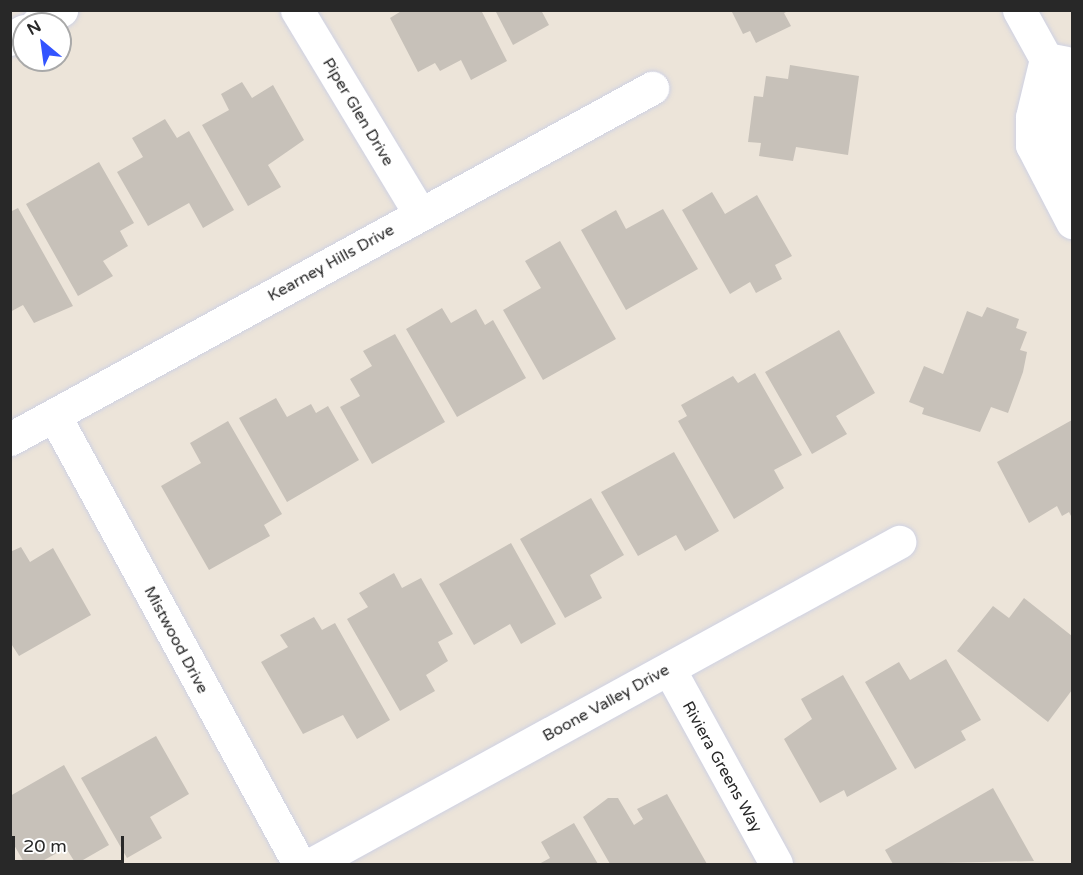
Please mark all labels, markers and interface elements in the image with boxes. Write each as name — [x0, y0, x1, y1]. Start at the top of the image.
north arrow — [12, 12, 72, 72]
text: N — [24, 16, 45, 40]
street label: Piper Glen Drive — [318, 55, 398, 169]
street label: Kearney Hills Drive — [264, 220, 398, 306]
street label: Mistwood Drive — [140, 583, 212, 697]
street label: Boone Valley Drive — [539, 660, 673, 746]
street label: Riviera Greens Way — [678, 698, 766, 836]
scale bar — [15, 824, 128, 862]
text: 20 m — [23, 835, 67, 857]

